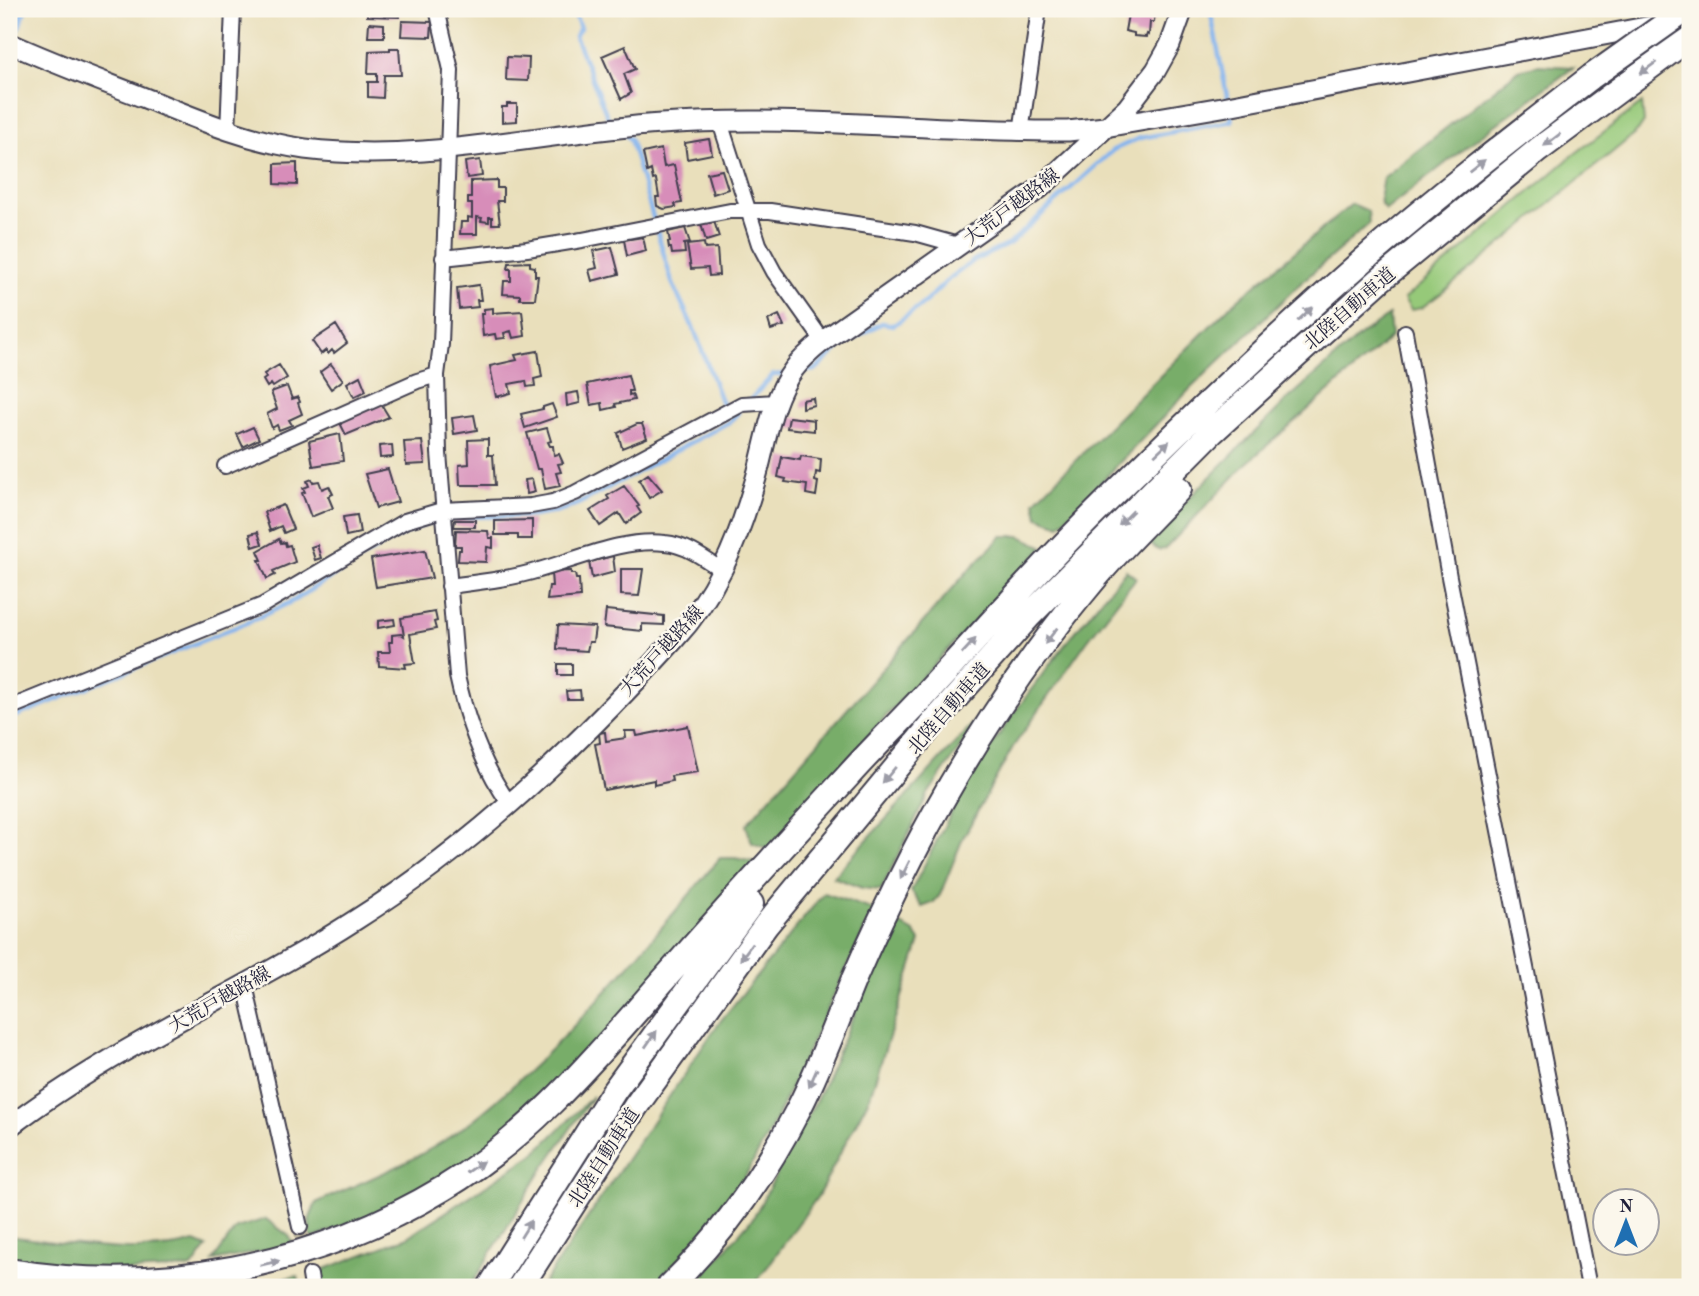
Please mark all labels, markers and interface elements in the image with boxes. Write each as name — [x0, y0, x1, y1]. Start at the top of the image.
one-way arrow — [1639, 61, 1657, 75]
one-way arrow — [1543, 132, 1561, 146]
one-way arrow — [1468, 159, 1486, 174]
street label: 大荒戸越路線 — [959, 164, 1064, 250]
street label: 北陸自動車道 — [1299, 263, 1400, 354]
one-way arrow — [1296, 307, 1313, 323]
one-way arrow — [1154, 439, 1171, 456]
one-way arrow — [1118, 510, 1135, 527]
street label: 大荒戸越路線 — [615, 601, 708, 700]
one-way arrow — [1043, 626, 1058, 644]
one-way arrow — [961, 638, 977, 655]
street label: 北陸自動車道 — [903, 658, 994, 759]
one-way arrow — [882, 767, 897, 784]
one-way arrow — [899, 860, 910, 880]
one-way arrow — [739, 943, 753, 962]
street label: 大荒戸越路線 — [165, 962, 274, 1038]
one-way arrow — [644, 1030, 658, 1048]
one-way arrow — [807, 1068, 819, 1088]
street label: 北陸自動車道 — [564, 1104, 644, 1211]
one-way arrow — [466, 1160, 484, 1174]
north arrow — [1590, 1188, 1660, 1258]
text: N — [1619, 1198, 1634, 1217]
one-way arrow — [520, 1220, 533, 1239]
one-way arrow — [259, 1257, 281, 1268]

